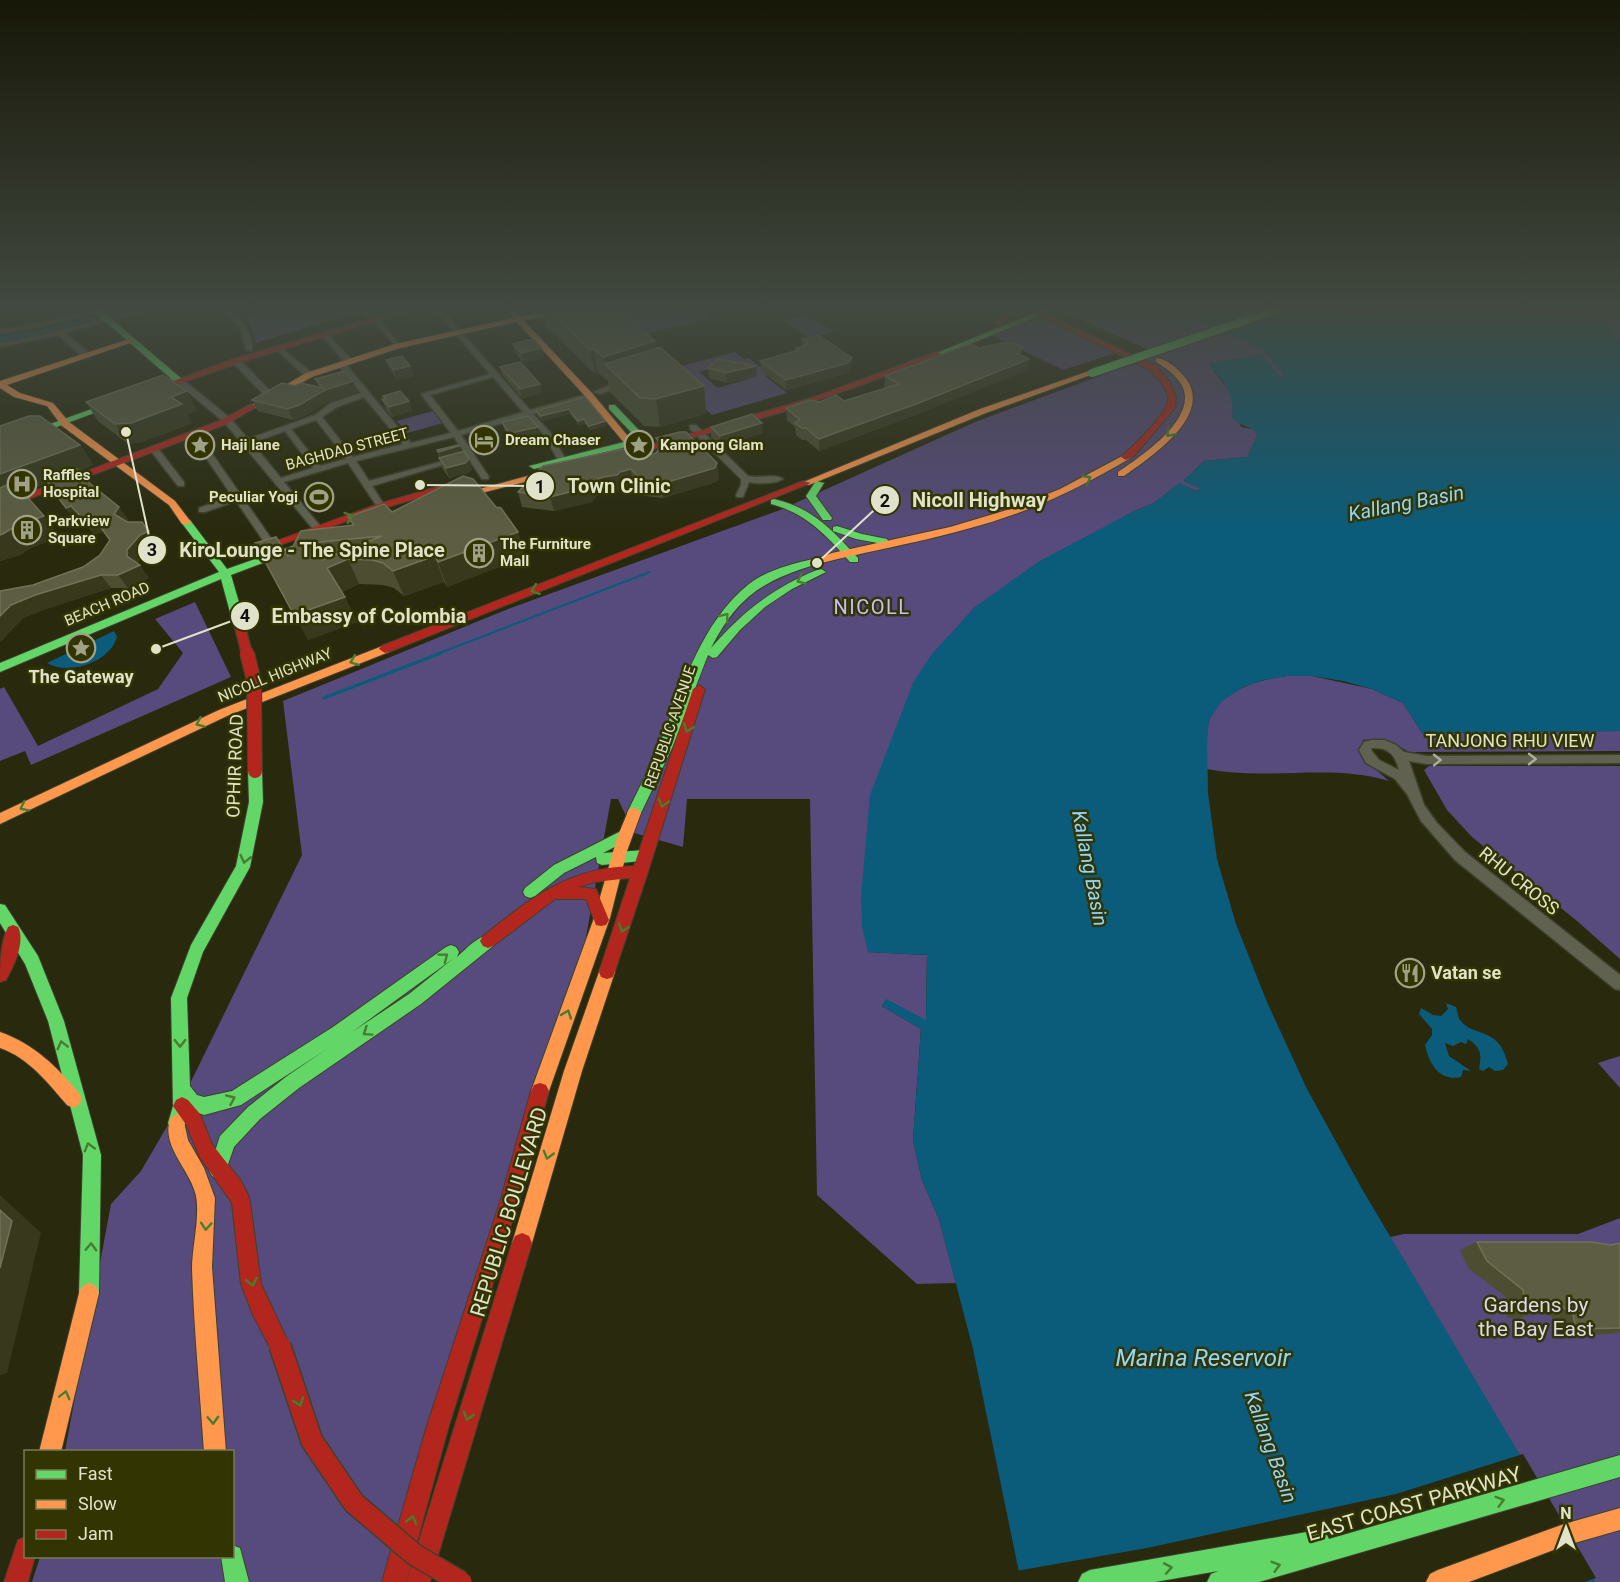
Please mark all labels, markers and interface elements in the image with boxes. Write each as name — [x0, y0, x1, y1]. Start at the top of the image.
street label: BAGHDAD STREET — [284, 424, 410, 474]
hotel icon: Dream Chaser — [468, 424, 500, 456]
one-way arrow — [1167, 426, 1178, 437]
place icon: Haji lane — [184, 429, 216, 461]
place icon: Kampong Glam — [623, 429, 655, 461]
place label: Dream Chaser — [505, 431, 601, 449]
place label: Haji lane — [221, 436, 280, 454]
place label: Kampong Glam — [660, 436, 763, 454]
place label: Raffles Hospital — [43, 466, 99, 501]
callout: Town Clinic — [525, 467, 682, 505]
hospital icon: Raffles Hospital — [6, 468, 38, 500]
text: Town Clinic — [567, 474, 671, 498]
one-way arrow — [1081, 475, 1091, 486]
text: 1 — [535, 476, 545, 497]
water label: Kallang Basin — [1346, 480, 1466, 526]
sports icon: Peculiar Yogi — [303, 481, 335, 513]
callout: Nicoll Highway — [870, 481, 1058, 519]
place label: Peculiar Yogi — [209, 488, 298, 506]
text: Nicoll Highway — [912, 488, 1047, 512]
text: 2 — [880, 490, 890, 511]
one-way arrow — [343, 511, 353, 524]
place label: Parkview Square — [48, 512, 110, 547]
building icon: Parkview Square — [11, 514, 43, 546]
callout: KiroLounge - The Spine Place — [137, 531, 457, 569]
place label: The Furniture Mall — [500, 535, 591, 570]
building icon: The Furniture Mall — [463, 537, 495, 569]
text: KiroLounge - The Spine Place — [179, 538, 445, 562]
text: 3 — [147, 539, 157, 560]
one-way arrow — [796, 572, 807, 584]
street label: BEACH ROAD — [62, 578, 152, 630]
one-way arrow — [531, 583, 542, 595]
district label: NICOLL — [833, 595, 911, 619]
callout: Embassy of Colombia — [230, 597, 479, 635]
text: Embassy of Colombia — [271, 604, 467, 628]
text: 4 — [240, 605, 250, 626]
one-way arrow — [718, 613, 729, 624]
place icon: The Gateway — [65, 632, 97, 664]
street label: NICOLL HIGHWAY — [215, 644, 335, 706]
one-way arrow — [349, 654, 360, 666]
street label: REPUBLIC AVENUE — [641, 663, 700, 791]
place label: The Gateway — [29, 666, 134, 687]
street label: OPHIR ROAD — [222, 714, 247, 818]
one-way arrow — [196, 716, 207, 728]
one-way arrow — [682, 722, 695, 733]
street label: TANJONG RHU VIEW — [1425, 730, 1595, 751]
one-way arrow — [1528, 753, 1537, 765]
one-way arrow — [1433, 754, 1442, 766]
one-way arrow — [658, 797, 670, 808]
one-way arrow — [20, 799, 31, 811]
water label: Kallang Basin — [1067, 808, 1113, 928]
street label: RHU CROSS — [1475, 842, 1564, 919]
one-way arrow — [239, 854, 252, 864]
one-way arrow — [617, 922, 630, 933]
one-way arrow — [437, 953, 448, 964]
restaurant icon: Vatan se — [1394, 957, 1426, 989]
place label: Vatan se — [1431, 962, 1502, 983]
one-way arrow — [560, 1009, 572, 1020]
one-way arrow — [363, 1025, 374, 1036]
one-way arrow — [174, 1038, 187, 1047]
one-way arrow — [56, 1040, 69, 1050]
one-way arrow — [224, 1095, 235, 1107]
street label: REPUBLIC BOULEVARD — [466, 1104, 552, 1320]
one-way arrow — [84, 1142, 96, 1153]
one-way arrow — [543, 1149, 555, 1160]
one-way arrow — [199, 1222, 212, 1231]
one-way arrow — [84, 1243, 97, 1252]
one-way arrow — [245, 1277, 258, 1287]
park label: Gardens by the Bay East — [1478, 1293, 1594, 1341]
water label: Marina Reservoir — [1115, 1344, 1292, 1372]
water label: Kallang Basin — [1240, 1388, 1302, 1506]
one-way arrow — [57, 1390, 70, 1400]
one-way arrow — [291, 1396, 304, 1406]
one-way arrow — [462, 1410, 475, 1421]
one-way arrow — [207, 1416, 220, 1425]
legend — [24, 1450, 234, 1558]
street label: EAST COAST PARKWAY — [1304, 1462, 1524, 1546]
text: Fast — [78, 1463, 113, 1484]
text: Slow — [78, 1493, 117, 1514]
one-way arrow — [1494, 1496, 1504, 1508]
north arrow — [1536, 1498, 1596, 1558]
text: N — [1560, 1504, 1572, 1523]
one-way arrow — [404, 1515, 417, 1525]
text: Jam — [78, 1523, 114, 1544]
one-way arrow — [1270, 1561, 1281, 1573]
one-way arrow — [1163, 1562, 1173, 1575]

